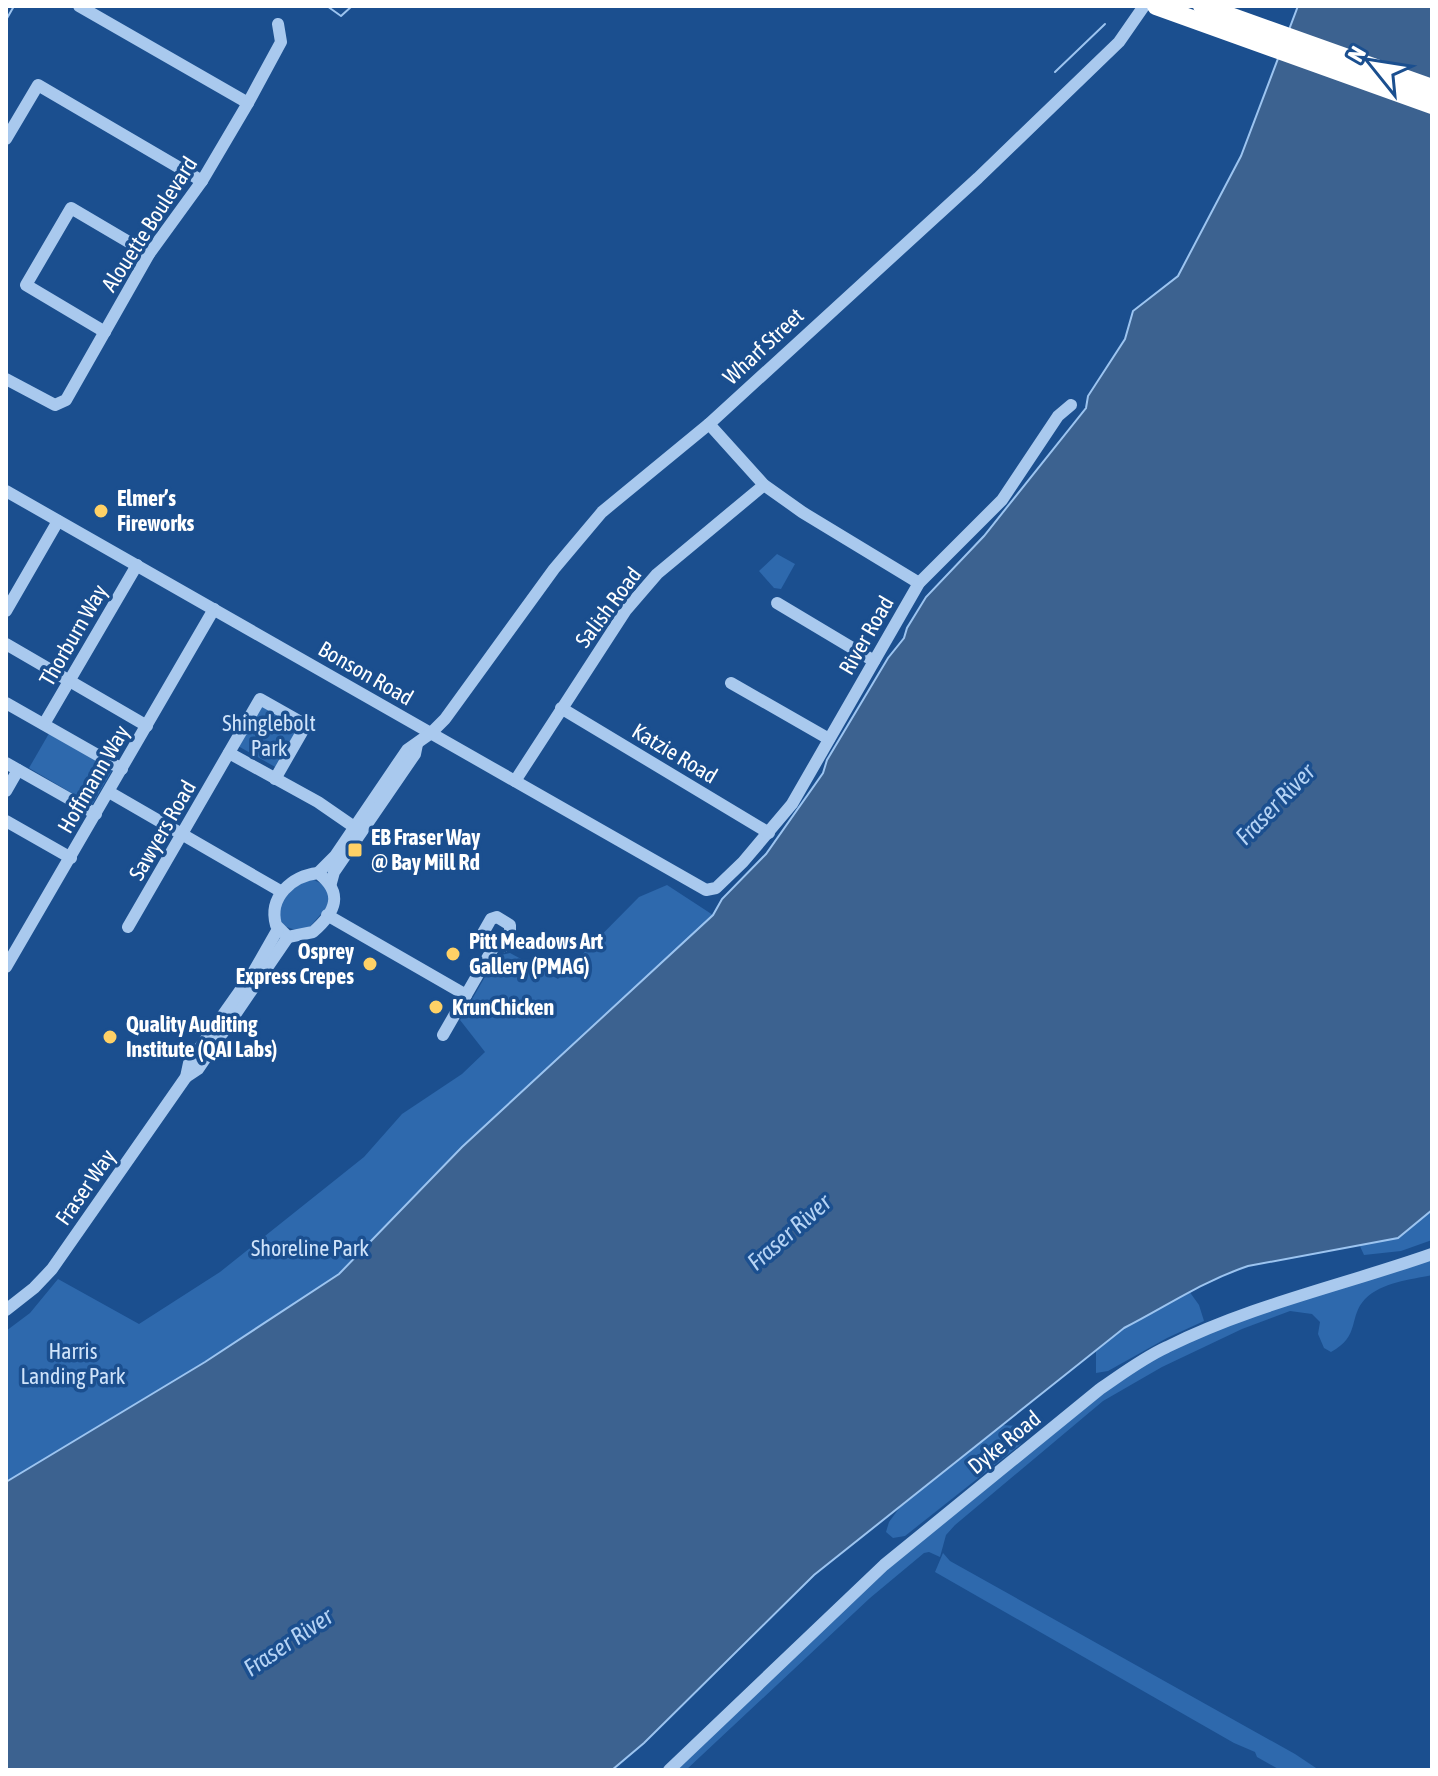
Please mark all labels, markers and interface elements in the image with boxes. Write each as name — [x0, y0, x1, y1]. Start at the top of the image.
north arrow — [1334, 24, 1414, 104]
text: N — [1342, 42, 1371, 66]
street label: Alouette Boulevard — [96, 152, 202, 296]
street label: Wharf Street — [717, 302, 809, 390]
place label: Elmer’s Fireworks — [117, 485, 195, 536]
marker: Elmer’s Fireworks — [92, 502, 110, 520]
street label: Salish Road — [569, 562, 647, 652]
street label: Thorburn Way — [34, 580, 112, 690]
street label: River Road — [833, 591, 899, 679]
street label: Bonson Road — [314, 635, 418, 711]
park label: Shinglebolt Park — [222, 710, 316, 761]
street label: Katzie Road — [628, 717, 722, 789]
street label: Hoffmann Way — [52, 721, 134, 837]
water label: Fraser River — [1230, 757, 1321, 850]
street label: Sawyers Road — [123, 776, 201, 884]
place label: EB Fraser Way @ Bay Mill Rd — [371, 824, 480, 875]
marker: EB Fraser Way @ Bay Mill Rd — [346, 841, 364, 859]
place label: Pitt Meadows Art Gallery (PMAG) — [469, 928, 604, 979]
place label: Osprey Express Crepes — [236, 938, 354, 989]
marker: Pitt Meadows Art Gallery (PMAG) — [444, 945, 462, 963]
marker: Osprey Express Crepes — [361, 955, 379, 973]
place label: KrunChicken — [452, 994, 554, 1020]
marker: KrunChicken — [427, 998, 445, 1016]
place label: Quality Auditing Institute (QAI Labs) — [126, 1011, 277, 1062]
marker: Quality Auditing Institute (QAI Labs) — [101, 1028, 119, 1046]
street label: Fraser Way — [50, 1144, 120, 1230]
water label: Fraser River — [742, 1188, 837, 1276]
park label: Shoreline Park — [251, 1235, 369, 1261]
park label: Harris Landing Park — [21, 1338, 126, 1389]
street label: Dyke Road — [963, 1405, 1045, 1479]
water label: Fraser River — [238, 1602, 338, 1682]

